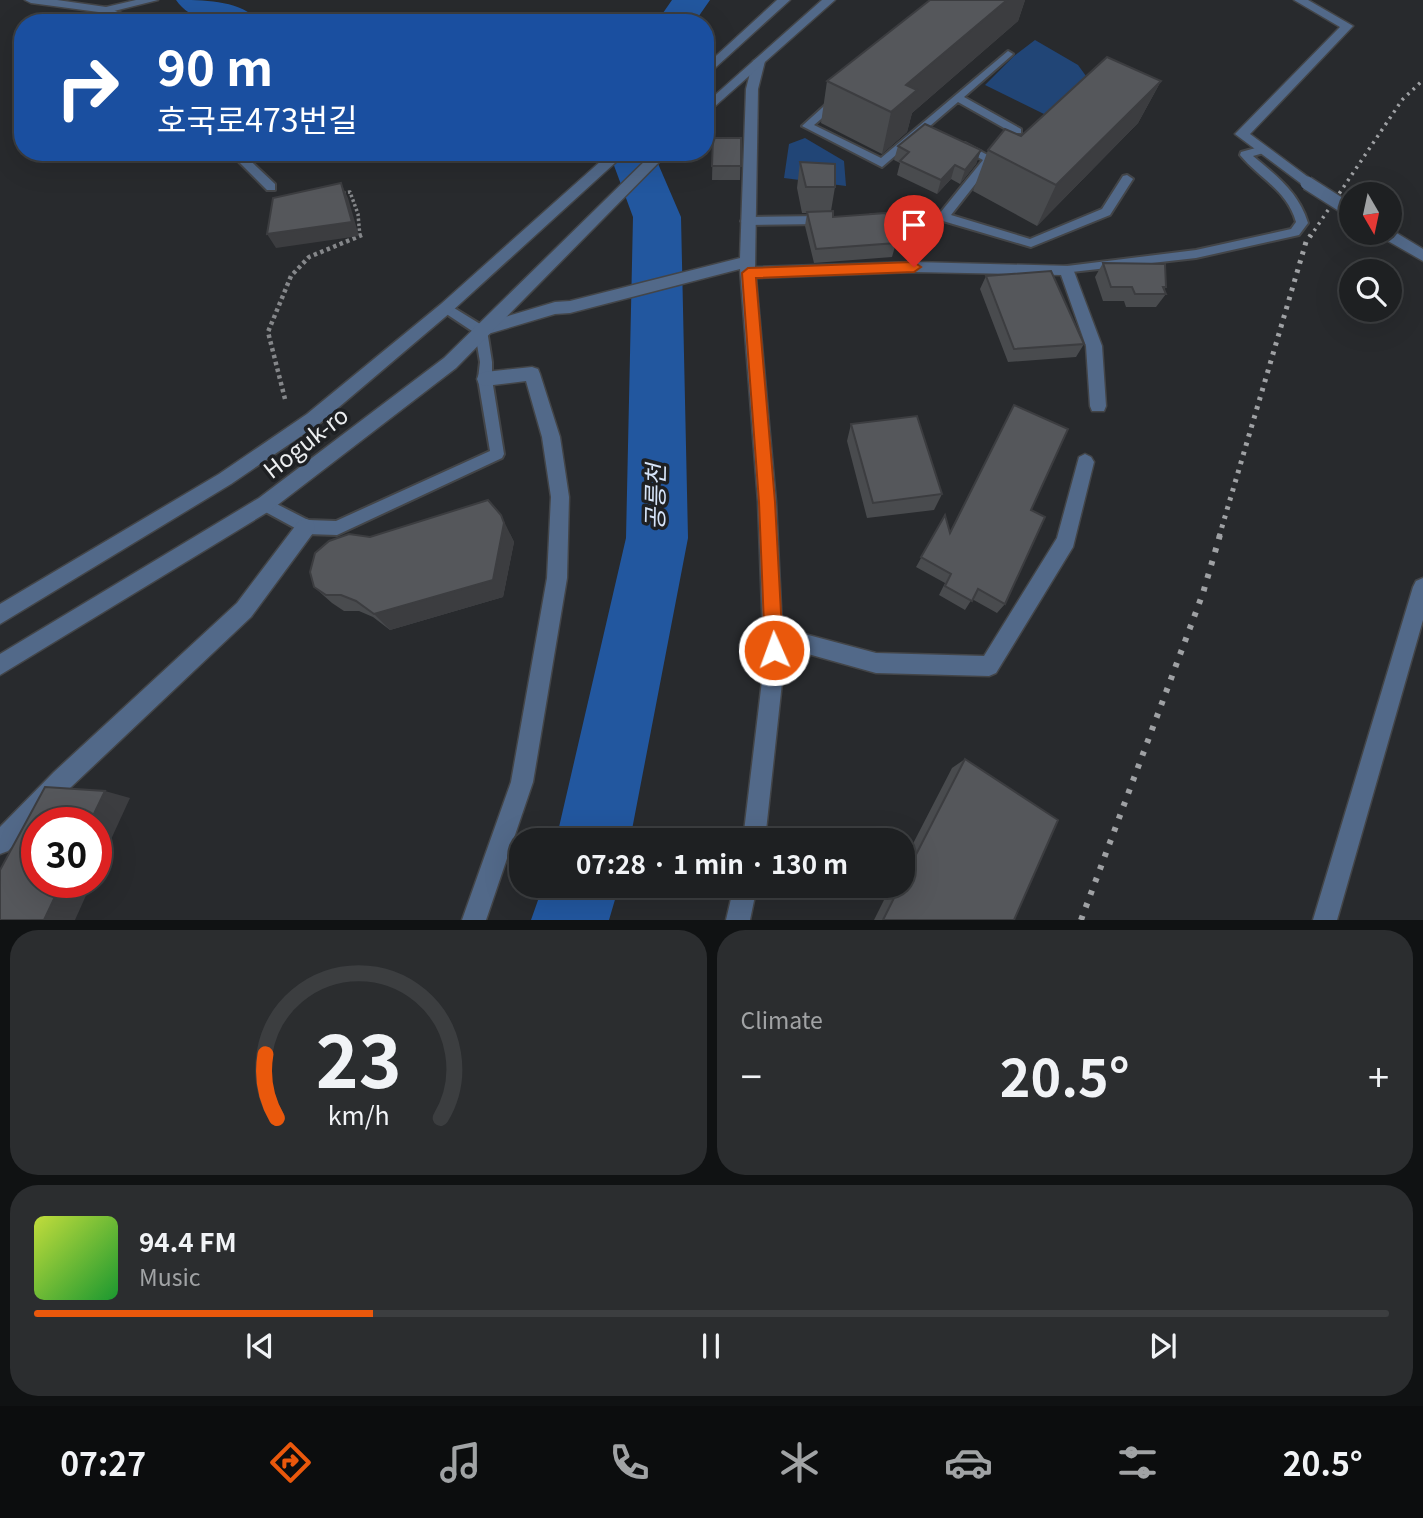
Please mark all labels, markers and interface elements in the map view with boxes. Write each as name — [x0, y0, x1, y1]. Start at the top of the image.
text: 90 m — [157, 29, 273, 100]
icon: right — [42, 42, 133, 133]
text: 호국로473번길 — [157, 95, 357, 141]
north arrow — [1339, 182, 1402, 245]
map controls — [1339, 182, 1402, 322]
pin — [884, 195, 944, 267]
icon: arrive — [895, 206, 933, 244]
button: search — [1339, 259, 1402, 322]
street label: Hoguk-ro — [255, 397, 355, 486]
water label: 공릉천 — [635, 461, 672, 530]
position arrow — [737, 613, 811, 687]
speed limit sign: 30 — [21, 807, 112, 898]
text: 07:28 · 1 min · 130 m — [576, 844, 848, 881]
text: Climate — [741, 1002, 823, 1036]
text: 23 — [315, 1005, 401, 1110]
text: 20.5° — [1000, 1037, 1130, 1112]
text: − — [741, 1047, 762, 1102]
text: + — [1368, 1047, 1389, 1102]
text: km/h — [327, 1096, 389, 1132]
text: 94.4 FM — [139, 1222, 237, 1259]
text: Music — [139, 1259, 200, 1293]
icon: previous — [241, 1327, 279, 1365]
icon: pause — [692, 1327, 730, 1365]
icon: next — [1144, 1327, 1182, 1365]
icon: directions — [266, 1438, 315, 1487]
icon: music — [436, 1438, 485, 1487]
icon: phone — [605, 1438, 654, 1487]
icon: climate — [775, 1438, 824, 1487]
icon: car — [944, 1438, 993, 1487]
icon: filters — [1113, 1438, 1162, 1487]
text: 07:27 — [60, 1439, 146, 1485]
text: 20.5° — [1283, 1439, 1363, 1485]

